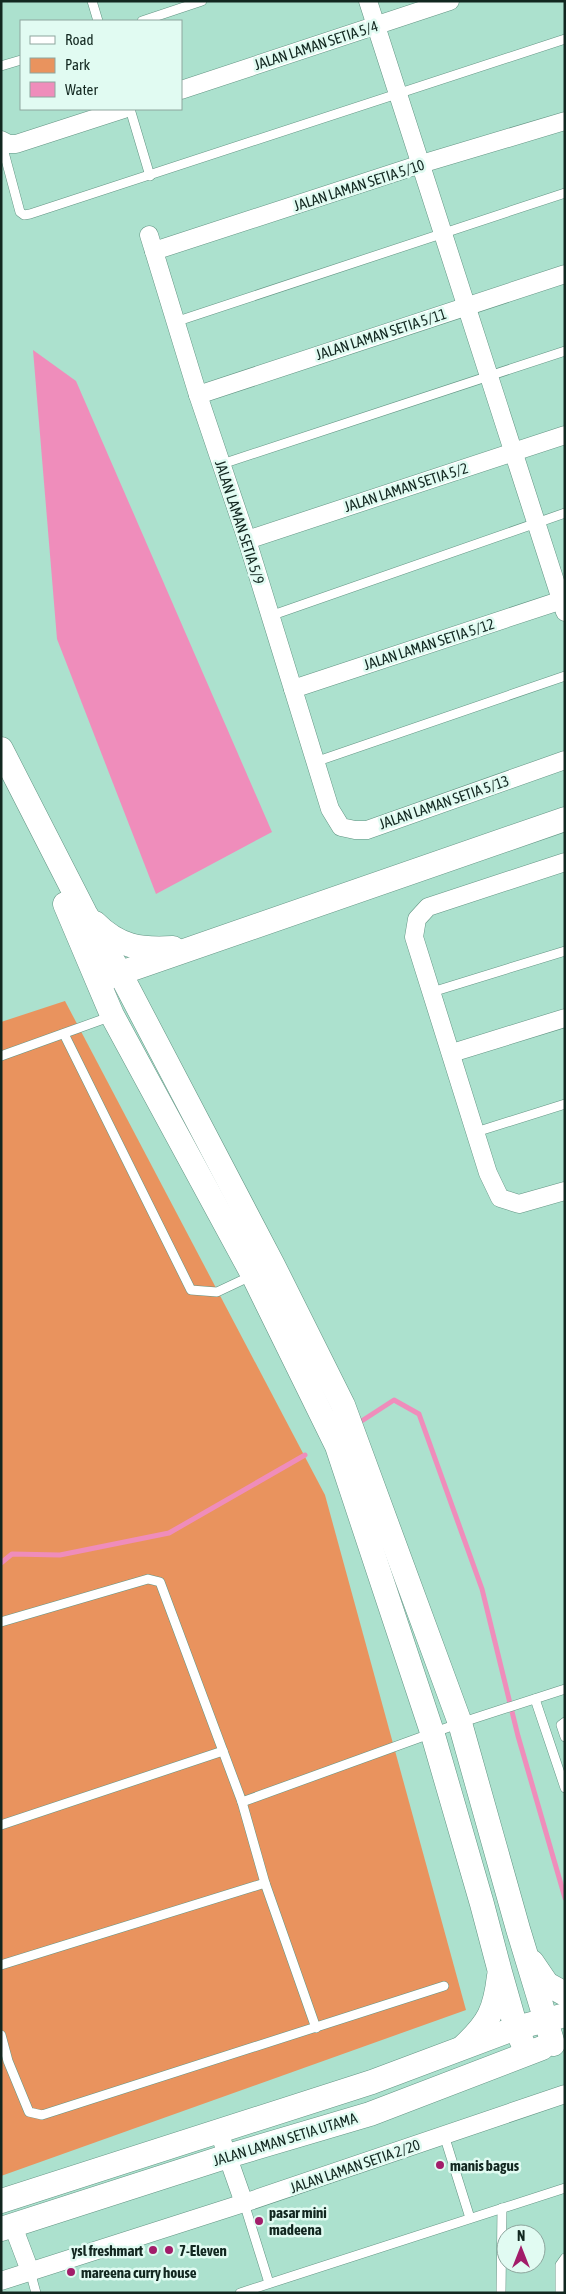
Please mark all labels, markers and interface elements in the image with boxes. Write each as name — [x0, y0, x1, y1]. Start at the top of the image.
street label: JALAN LAMAN SETIA 5/4 — [252, 17, 380, 73]
legend — [20, 20, 182, 110]
text: Road — [65, 31, 94, 48]
text: Park — [65, 56, 90, 73]
text: Water — [65, 81, 98, 98]
street label: JALAN LAMAN SETIA 5/10 — [292, 156, 426, 214]
street label: JALAN LAMAN SETIA 5/11 — [314, 305, 448, 363]
street label: JALAN LAMAN SETIA 5/9 — [212, 458, 268, 586]
street label: JALAN LAMAN SETIA 5/2 — [342, 459, 470, 515]
street label: JALAN LAMAN SETIA 5/12 — [362, 615, 496, 673]
street label: JALAN LAMAN SETIA 5/13 — [377, 772, 511, 832]
street label: JALAN LAMAN SETIA UTAMA — [211, 2109, 360, 2169]
street label: JALAN LAMAN SETIA 2/20 — [288, 2136, 422, 2196]
place label: manis bagus — [450, 2157, 520, 2174]
marker: manis bagus — [434, 2159, 446, 2171]
place label: pasar mini madeena — [269, 2204, 327, 2238]
marker: pasar mini madeena — [253, 2215, 265, 2227]
north arrow — [496, 2224, 546, 2274]
text: N — [517, 2228, 525, 2244]
place label: ysl freshmart — [71, 2242, 144, 2259]
place label: 7-Eleven — [179, 2242, 227, 2259]
marker: ysl freshmart — [147, 2244, 159, 2256]
marker: 7-Eleven — [163, 2244, 175, 2256]
place label: mareena curry house — [81, 2264, 197, 2281]
marker: mareena curry house — [65, 2266, 77, 2278]

